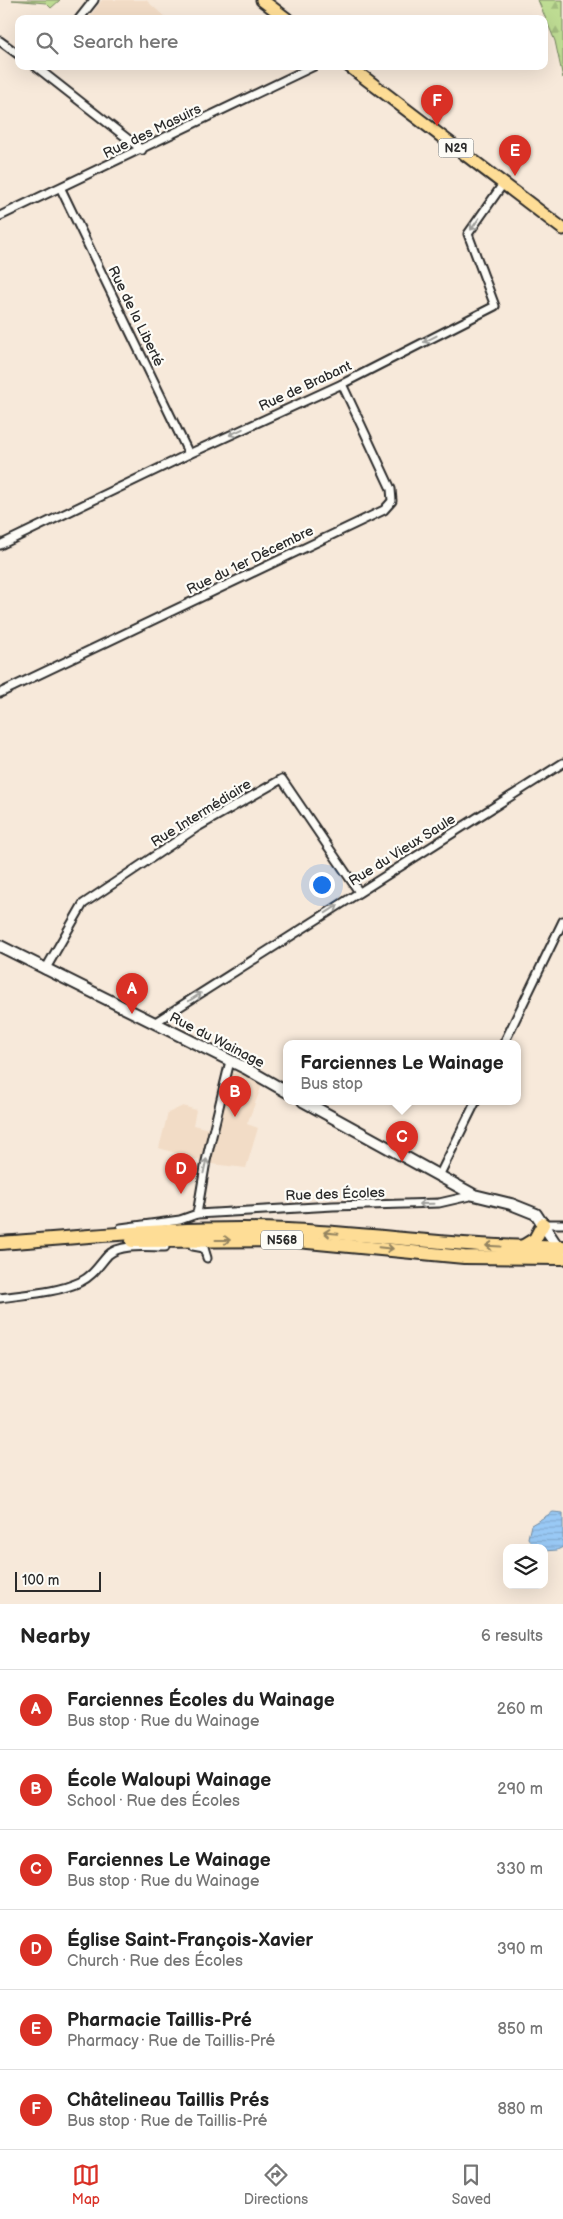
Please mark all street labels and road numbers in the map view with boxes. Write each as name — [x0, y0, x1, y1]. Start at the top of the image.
street label: Rue des Masuirs — [100, 100, 204, 162]
road number: N29 — [438, 138, 474, 158]
street label: Rue de la Liberté — [104, 263, 168, 370]
street label: Rue de Brabant — [256, 357, 355, 415]
street label: Rue du 1er Décembre — [184, 522, 316, 598]
street label: Rue Intermédiaire — [148, 775, 254, 851]
street label: Rue du Vieux Saule — [345, 810, 459, 890]
street label: Rue du Wainage — [167, 1009, 267, 1071]
street label: Rue des Écoles — [285, 1183, 385, 1204]
road number: N568 — [261, 1230, 303, 1250]

